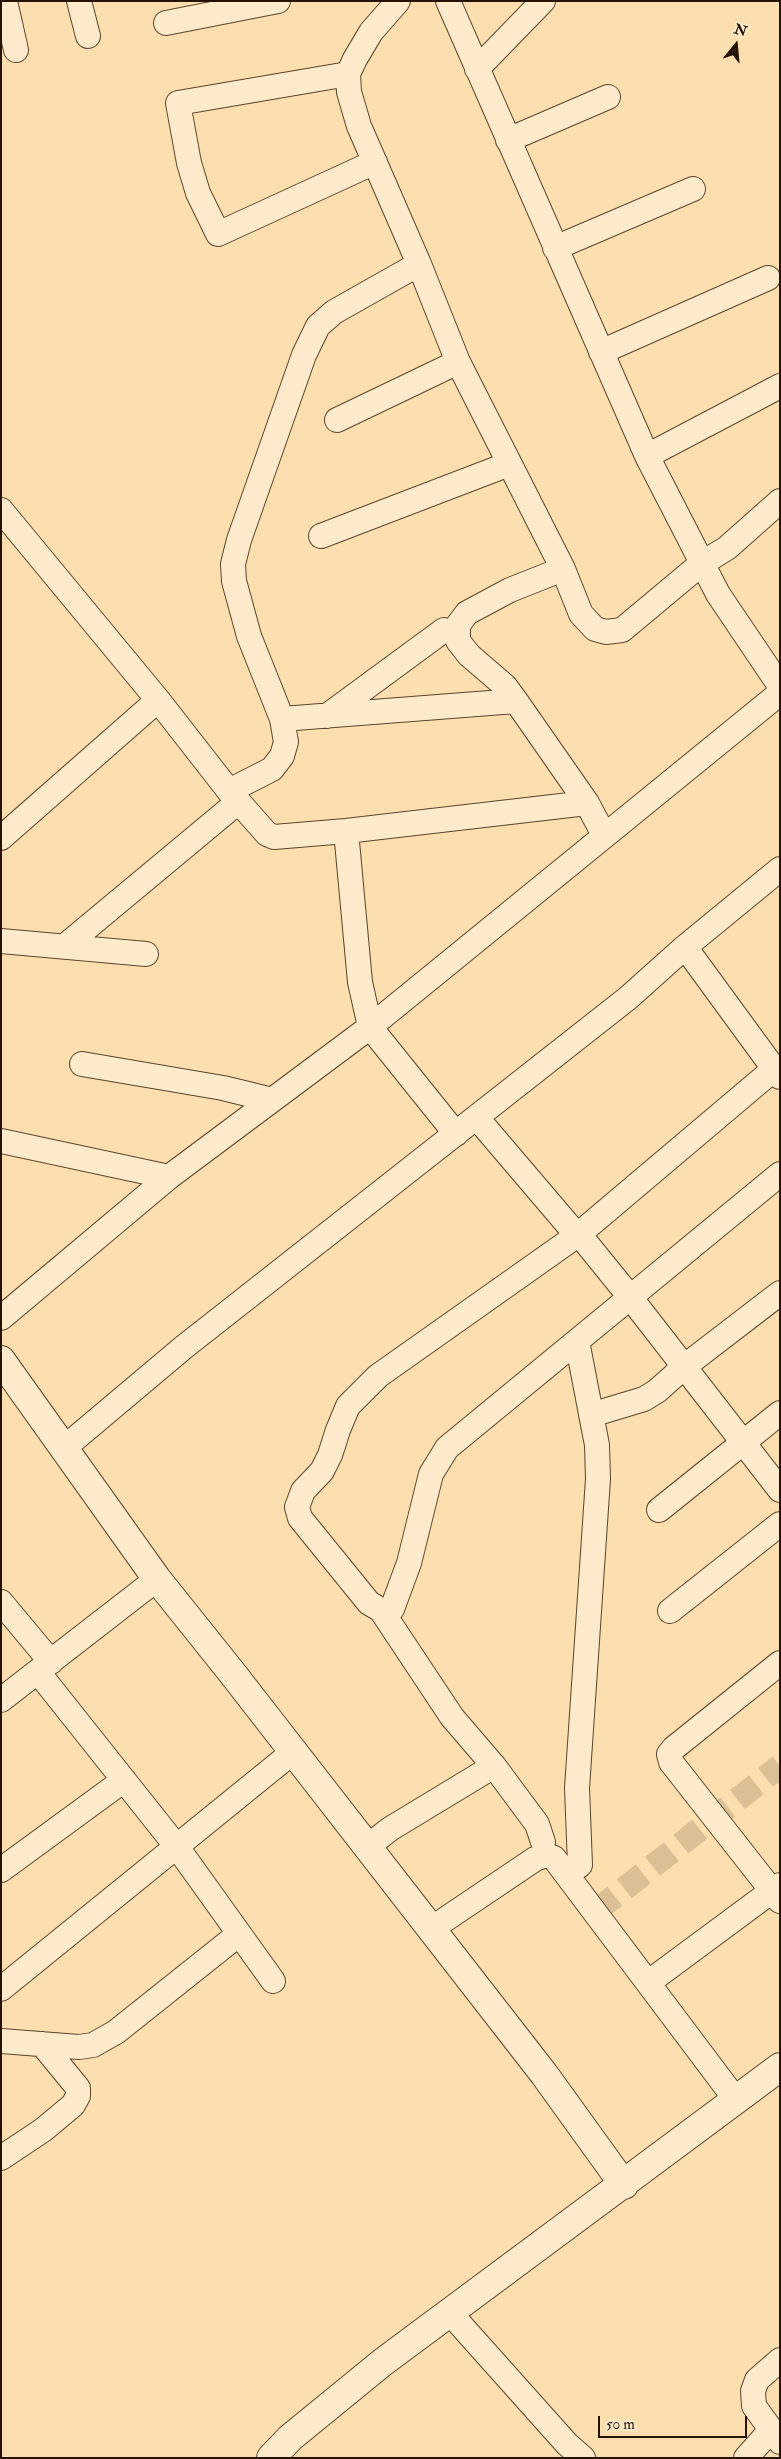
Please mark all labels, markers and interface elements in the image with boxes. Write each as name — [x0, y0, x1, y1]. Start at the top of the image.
north arrow — [711, 20, 761, 70]
text: N — [732, 20, 749, 40]
scale bar — [601, 2406, 750, 2438]
text: 50 m — [606, 2415, 635, 2434]

